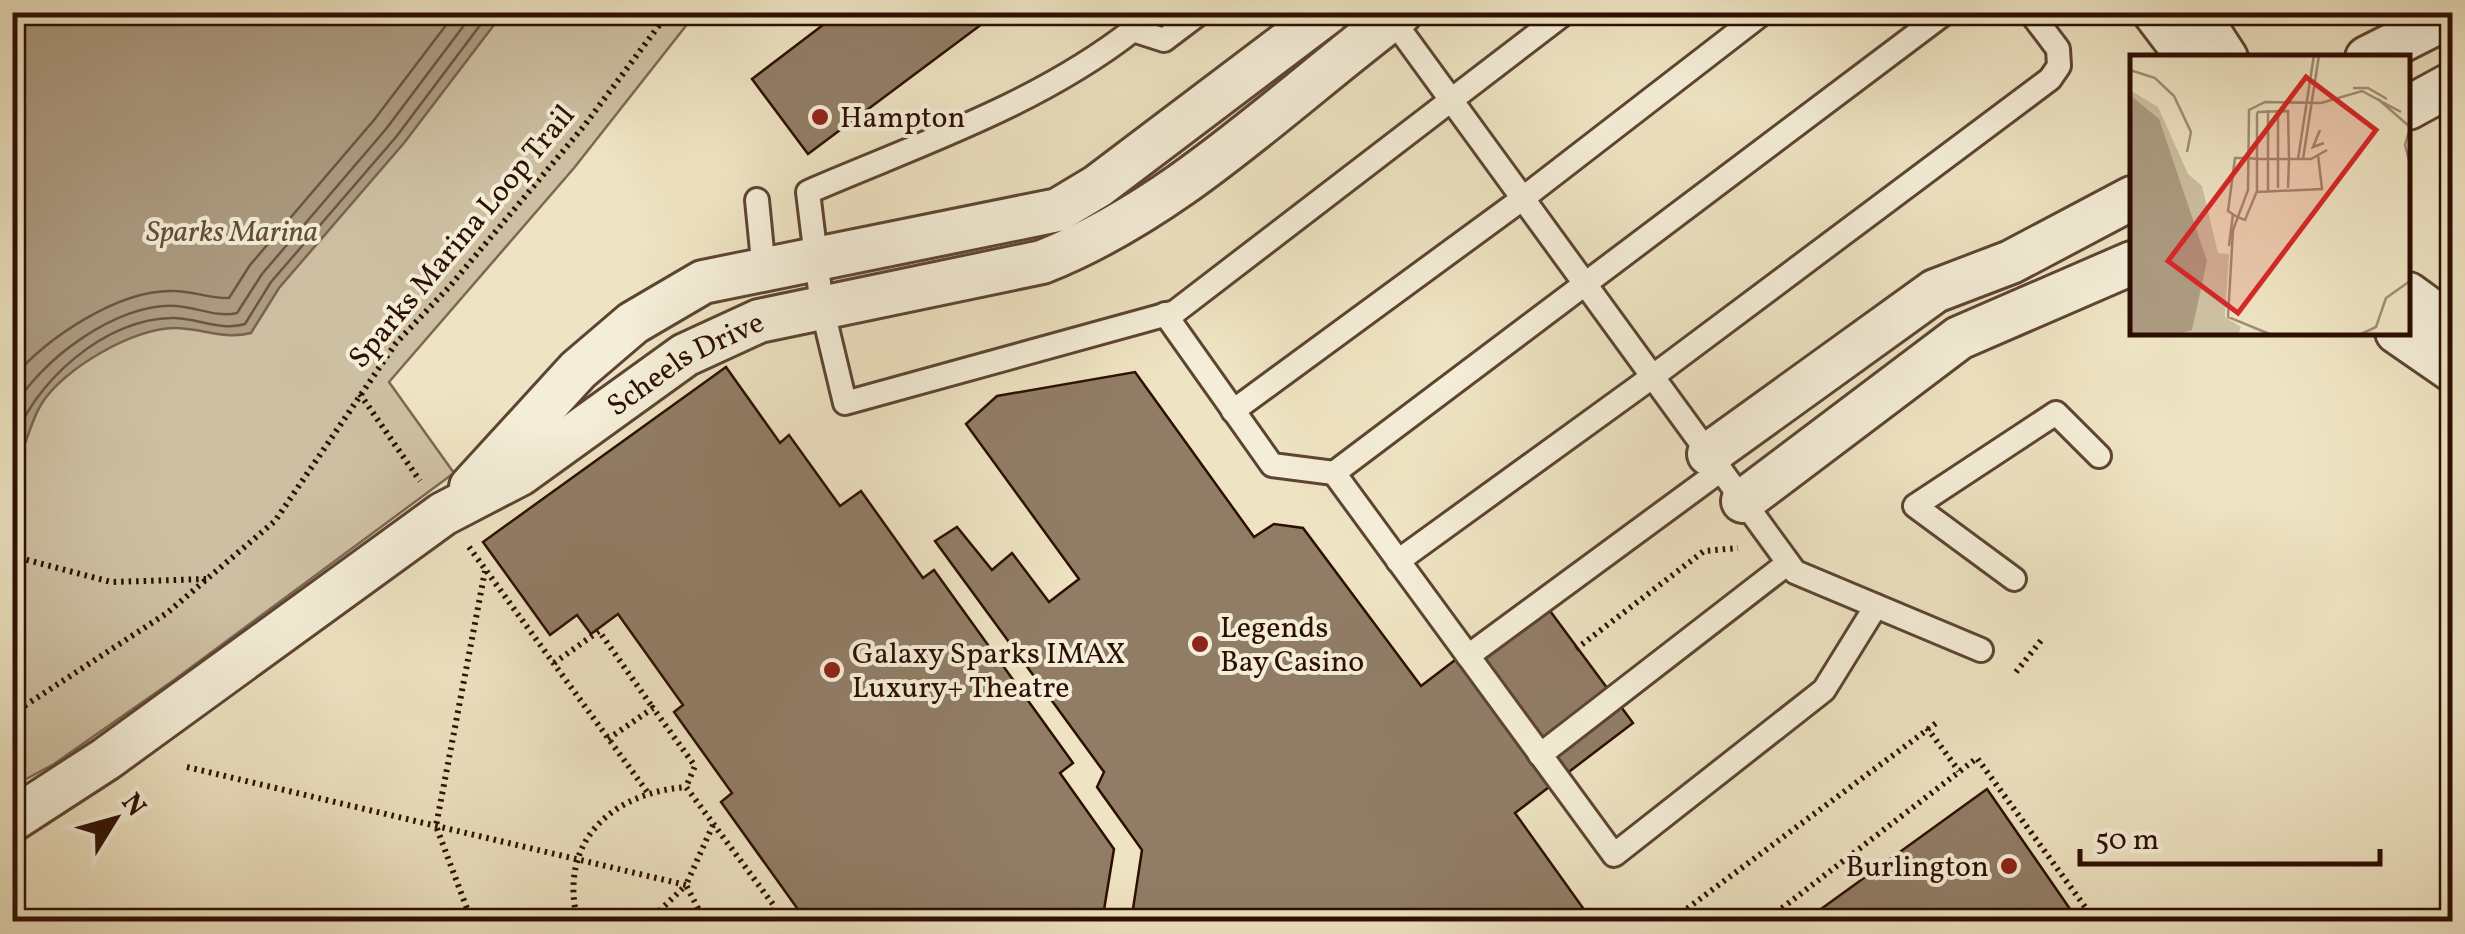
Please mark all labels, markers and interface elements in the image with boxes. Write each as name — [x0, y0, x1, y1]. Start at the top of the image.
inset map — [2130, 55, 2410, 335]
street label: Sparks Marina Loop Trail — [340, 96, 586, 378]
place label: Hampton — [840, 98, 965, 140]
marker: Hampton — [809, 106, 831, 128]
park label: Sparks Marina — [146, 212, 318, 254]
street label: Scheels Drive — [599, 302, 771, 428]
place label: Legends Bay Casino — [1220, 608, 1364, 684]
marker: Legends Bay Casino — [1189, 633, 1211, 655]
place label: Galaxy Sparks IMAX Luxury+ Theatre — [852, 634, 1126, 710]
marker: Galaxy Sparks IMAX Luxury+ Theatre — [821, 659, 843, 681]
north arrow — [65, 769, 165, 869]
text: N — [111, 786, 155, 825]
scale bar — [2080, 804, 2380, 866]
text: 50 m — [2095, 820, 2159, 862]
place label: Burlington — [1845, 847, 1989, 889]
marker: Burlington — [1998, 855, 2020, 877]

